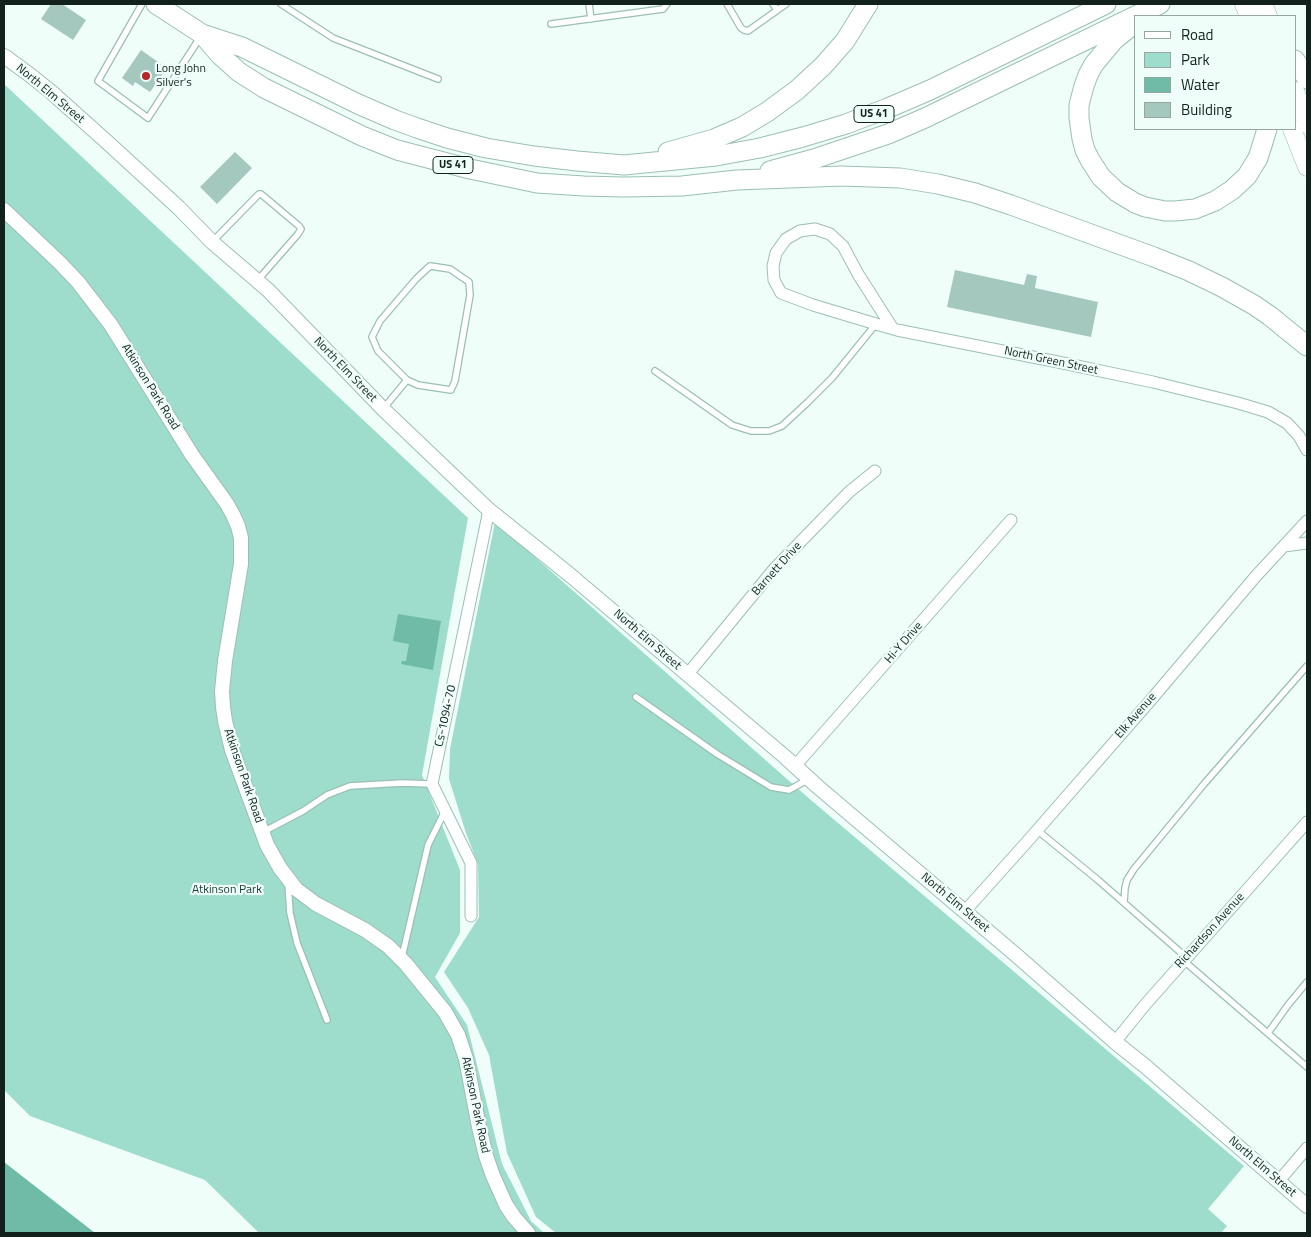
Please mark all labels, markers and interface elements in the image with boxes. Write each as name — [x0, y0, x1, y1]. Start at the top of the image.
legend — [1134, 15, 1296, 130]
text: Road — [1181, 23, 1213, 46]
text: Park — [1181, 48, 1210, 71]
street label: North Elm Street — [13, 61, 87, 127]
place label: Long John Silver's — [156, 62, 206, 90]
marker: Long John Silver's — [140, 70, 152, 82]
text: Water — [1181, 73, 1220, 96]
text: Building — [1181, 98, 1232, 121]
road number: US 41 — [854, 106, 894, 122]
road number: US 41 — [433, 156, 473, 174]
street label: North Elm Street — [310, 334, 380, 406]
street label: Atkinson Park Road — [118, 341, 182, 433]
street label: North Green Street — [1003, 344, 1099, 378]
street label: Barnett Drive — [749, 539, 805, 599]
street label: North Elm Street — [610, 607, 684, 673]
street label: Hi-Y Drive — [882, 619, 926, 667]
street label: Cs-1094-70 — [432, 684, 460, 748]
street label: Elk Avenue — [1112, 690, 1160, 742]
street label: Atkinson Park Road — [220, 727, 266, 825]
street label: North Elm Street — [918, 870, 992, 936]
park label: Atkinson Park — [192, 883, 262, 897]
street label: Richardson Avenue — [1172, 890, 1248, 972]
street label: Atkinson Park Road — [458, 1055, 492, 1155]
street label: North Elm Street — [1225, 1134, 1299, 1200]

